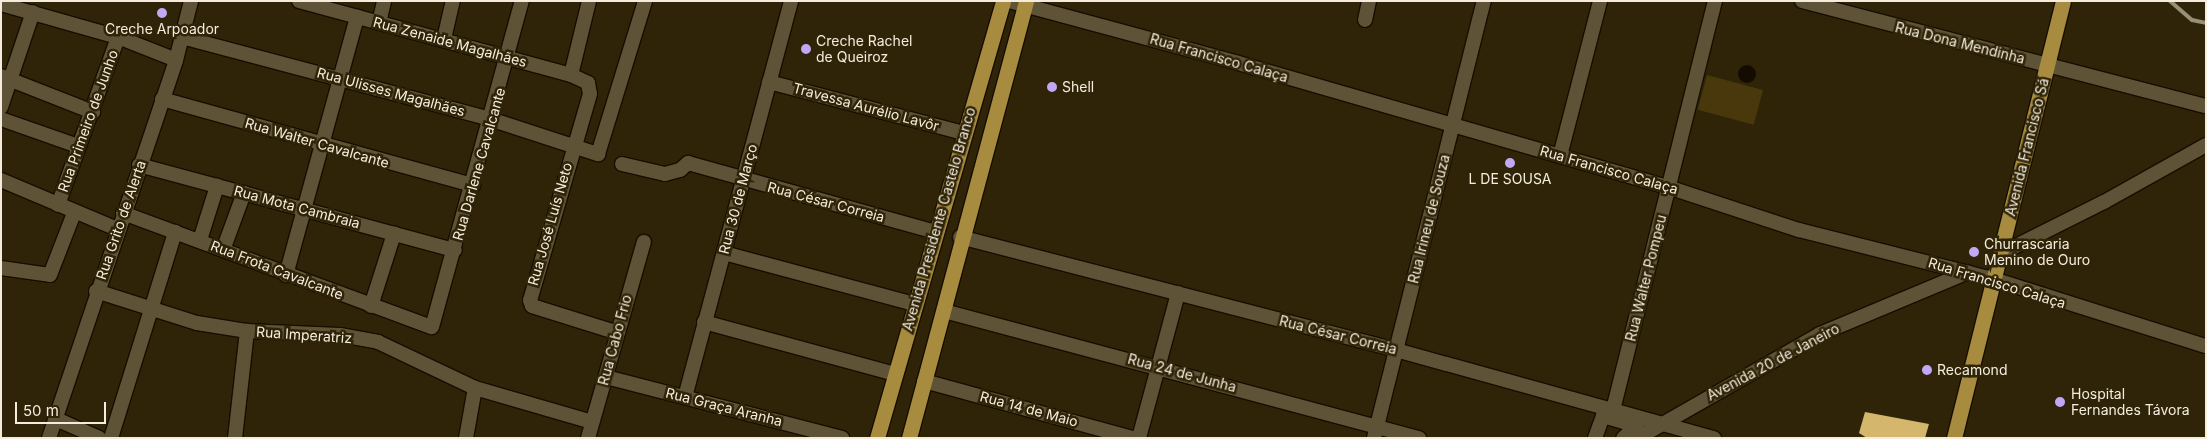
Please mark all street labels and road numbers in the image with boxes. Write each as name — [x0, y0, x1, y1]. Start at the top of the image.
street label: Rua Zenaide Magalhães — [371, 13, 529, 71]
street label: Rua Dona Mendinha — [1893, 19, 2027, 67]
street label: Rua Francisco Calaça — [1148, 30, 1290, 86]
street label: Rua Primeiro de Junho — [54, 48, 122, 194]
street label: Rua Ulisses Magalhães — [315, 64, 467, 120]
street label: Avenida Francisco Sá — [2002, 76, 2052, 218]
street label: Travessa Aurélio Lavôr — [791, 79, 941, 135]
street label: Rua Darlene Cavalcante — [449, 86, 509, 242]
street label: Avenida Presidente Castelo Branco — [899, 105, 979, 333]
street label: Rua Walter Cavalcante — [243, 114, 391, 172]
street label: Rua 30 de Março — [715, 142, 761, 256]
street label: Rua Francisco Calaça — [1538, 142, 1680, 198]
street label: Rua Irineu de Souza — [1405, 153, 1453, 285]
street label: Rua Grito de Alerta — [93, 158, 149, 282]
street label: Rua José Luís Neto — [524, 160, 576, 288]
street label: Rua César Correia — [766, 178, 886, 226]
street label: Rua Mota Cambraia — [232, 182, 362, 232]
street label: Rua Walter Pompeu — [1622, 213, 1670, 343]
street label: Rua Frota Cavalcante — [208, 237, 346, 303]
street label: Rua Francisco Calaça — [1926, 254, 2068, 312]
street label: Rua Cabo Frio — [595, 293, 635, 387]
street label: Rua César Correia — [1278, 312, 1398, 358]
street label: Avenida 20 de Janeiro — [1704, 320, 1842, 404]
street label: Rua Imperatriz — [255, 323, 353, 347]
street label: Rua 24 de Junha — [1126, 350, 1238, 396]
street label: Rua Graça Aranha — [664, 384, 784, 430]
street label: Rua 14 de Maio — [978, 388, 1080, 430]

